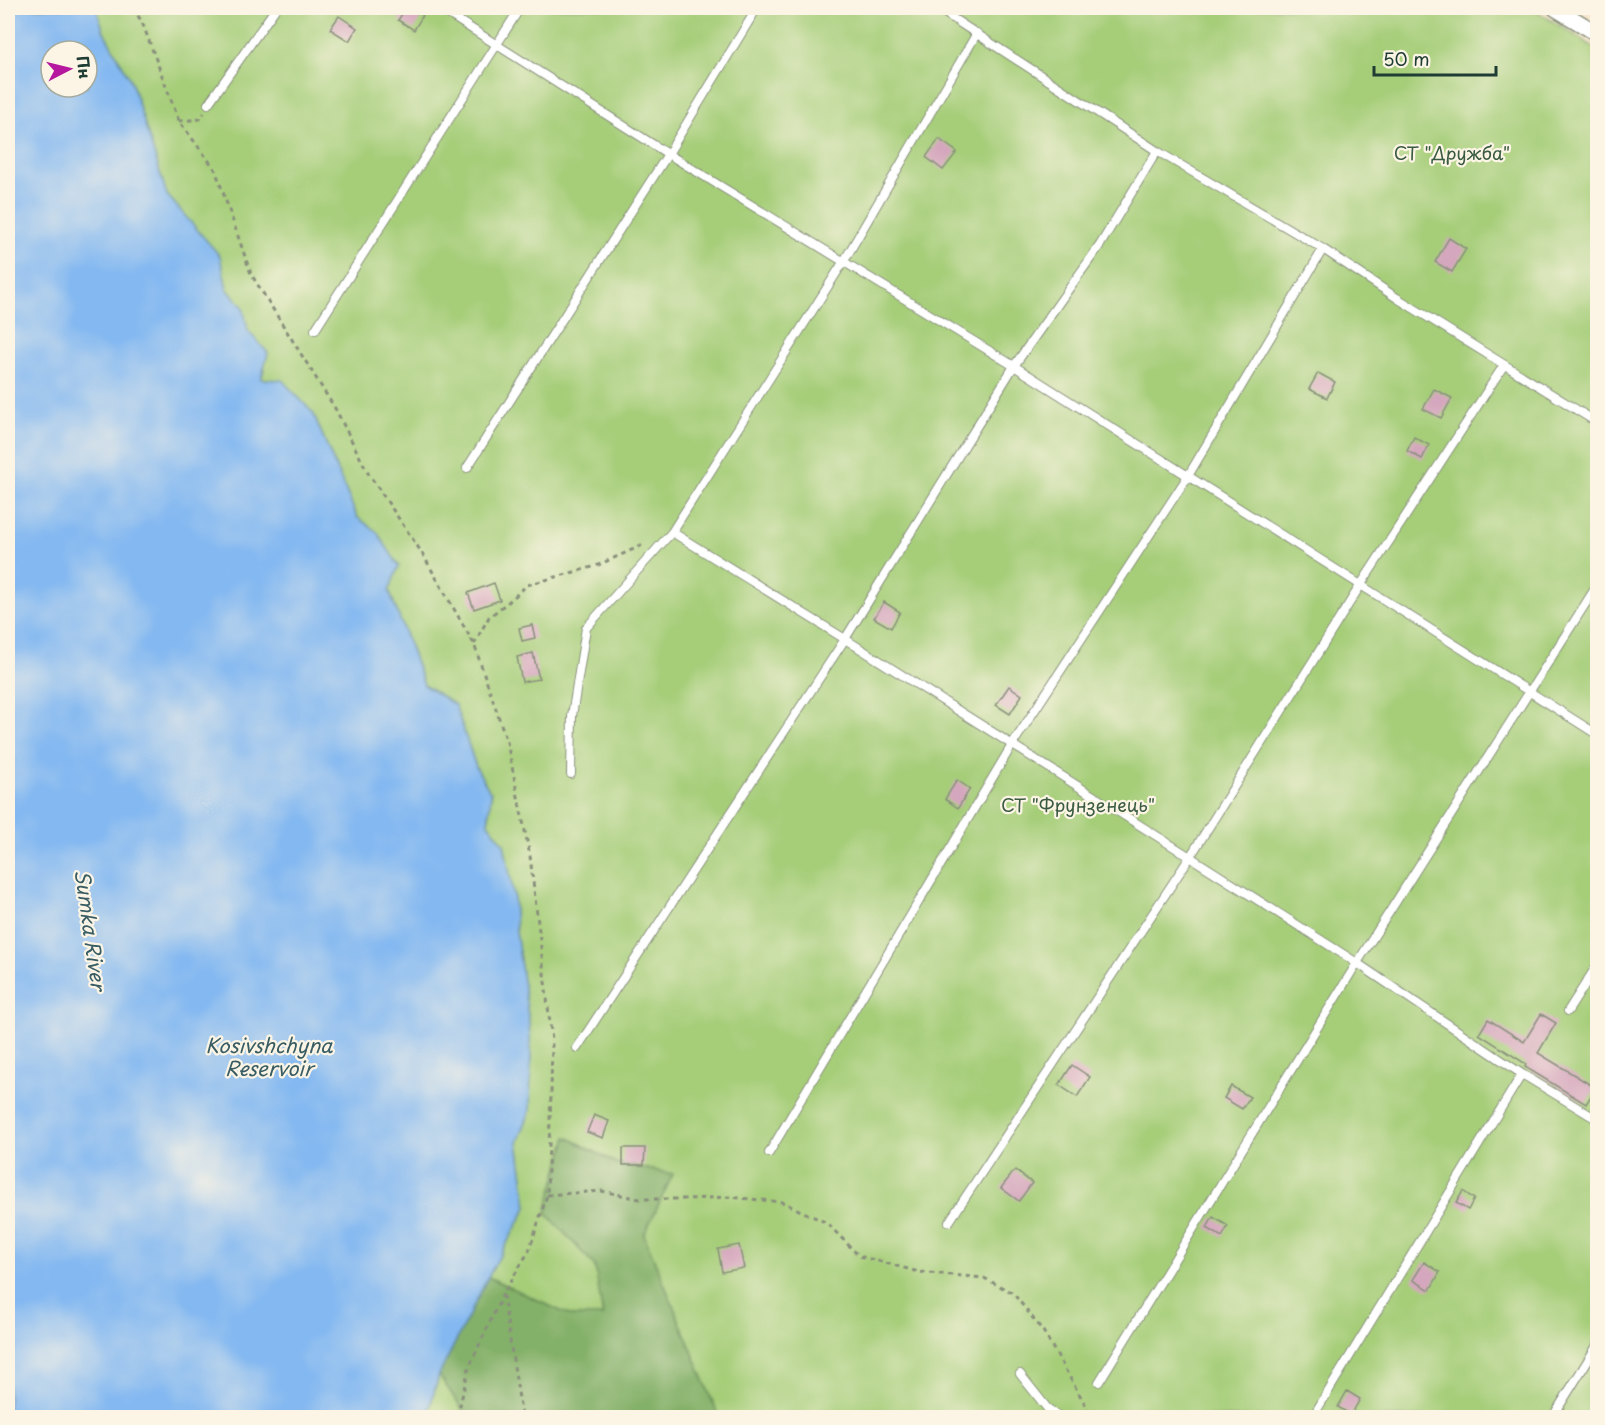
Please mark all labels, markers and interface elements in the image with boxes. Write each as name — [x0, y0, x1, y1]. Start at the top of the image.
north arrow — [39, 39, 99, 99]
scale bar — [1374, 39, 1496, 77]
text: 50 m — [1383, 45, 1430, 72]
text: Пн — [72, 54, 98, 80]
park label: СТ "Дружба" — [1394, 139, 1510, 166]
park label: СТ "Фрунзенець" — [1001, 791, 1155, 818]
water label: Sumka River — [68, 868, 115, 995]
water label: Kosivshchyna Reservoir — [205, 1030, 333, 1083]

